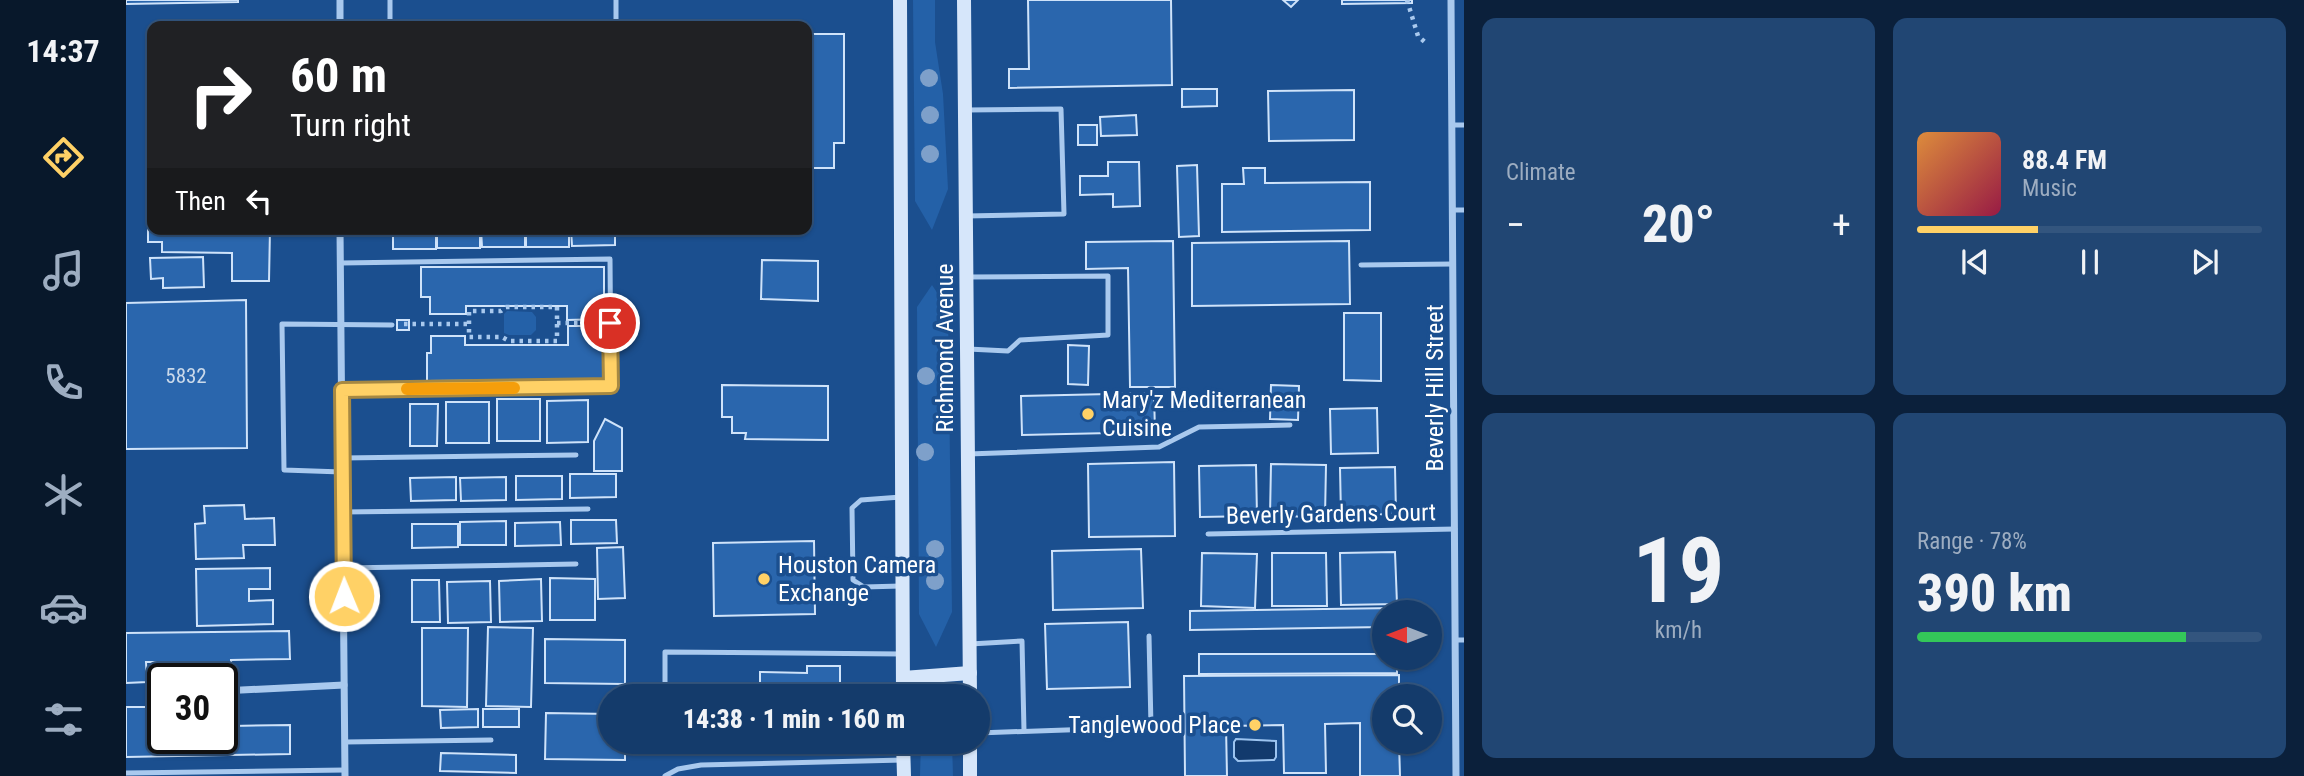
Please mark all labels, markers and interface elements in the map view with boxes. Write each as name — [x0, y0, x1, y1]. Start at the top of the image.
text: 14:37 — [26, 32, 100, 70]
text: 60 m — [290, 47, 387, 104]
icon: right — [175, 49, 266, 140]
text: Turn right — [290, 106, 411, 144]
icon: directions — [39, 133, 88, 182]
text: 88.4 FM — [2022, 145, 2107, 175]
text: Climate — [1506, 159, 1576, 186]
text: Music — [2022, 175, 2077, 202]
icon: left — [240, 182, 278, 220]
text: Then — [175, 186, 226, 216]
text: 20° — [1642, 194, 1715, 255]
text: − — [1506, 203, 1525, 247]
text: + — [1832, 203, 1851, 247]
icon: previous — [1956, 243, 1994, 281]
icon: pause — [2071, 243, 2109, 281]
icon: next — [2186, 243, 2224, 281]
icon: music — [39, 246, 88, 295]
street label: Richmond Avenue — [931, 263, 959, 433]
pin — [580, 293, 640, 353]
icon: arrive — [591, 304, 629, 342]
street label: Beverly Hill Street — [1421, 304, 1449, 472]
icon: phone — [39, 358, 88, 407]
house number: 5832 — [165, 364, 207, 388]
place label: Mary'z Mediterranean Cuisine — [1102, 386, 1306, 442]
marker: Mary'z Mediterranean Cuisine — [1080, 406, 1096, 422]
icon: climate — [39, 470, 88, 519]
street label: Beverly Gardens Court — [1226, 498, 1436, 530]
text: 19 — [1633, 518, 1724, 624]
text: Range · 78% — [1917, 528, 2027, 555]
place label: Houston Camera Exchange — [778, 551, 936, 607]
position arrow — [307, 559, 381, 633]
text: 390 km — [1917, 563, 2072, 624]
marker: Houston Camera Exchange — [756, 571, 772, 587]
icon: car — [39, 583, 88, 632]
north arrow — [1372, 600, 1442, 670]
map controls — [1372, 600, 1442, 754]
text: km/h — [1655, 617, 1702, 644]
speed limit sign: 30 — [147, 663, 238, 754]
button: search — [1372, 684, 1442, 754]
icon: filters — [39, 695, 88, 744]
text: 14:38 · 1 min · 160 m — [683, 704, 905, 734]
place label: Tanglewood Place — [1068, 711, 1241, 739]
marker: Tanglewood Place — [1247, 717, 1263, 733]

